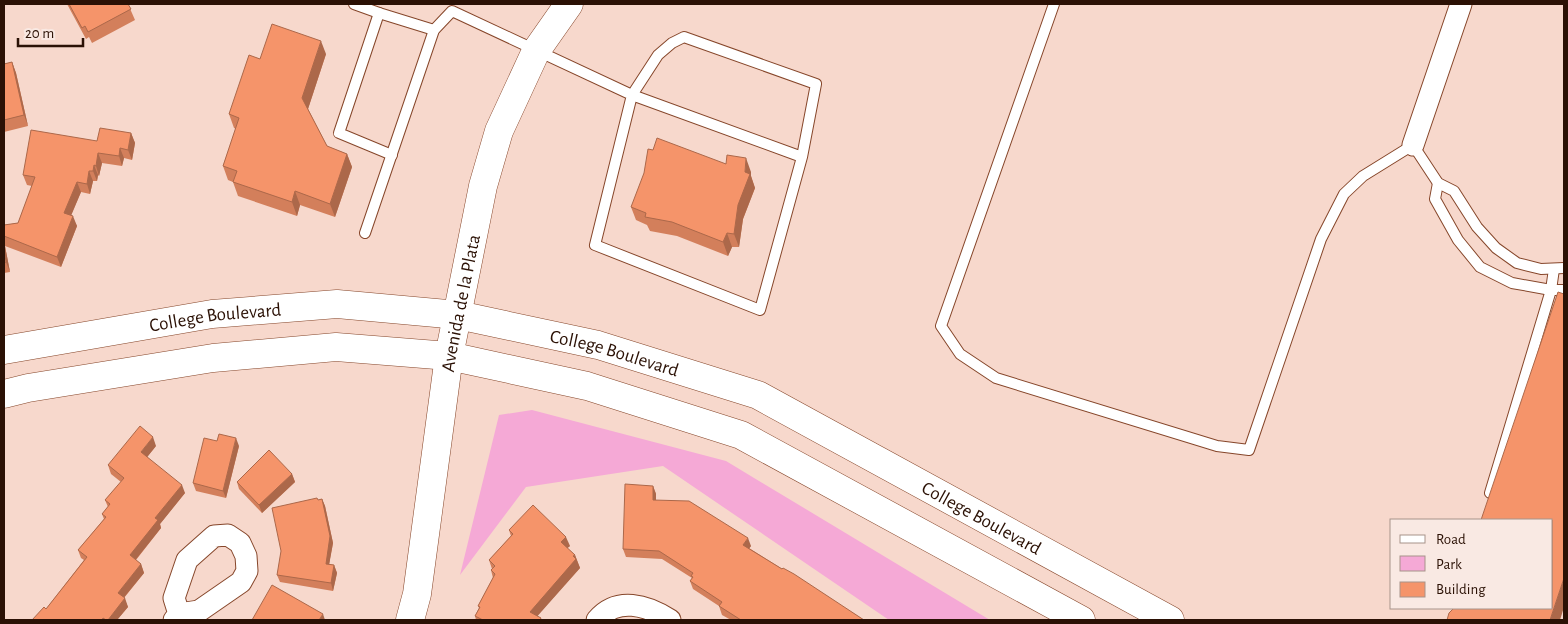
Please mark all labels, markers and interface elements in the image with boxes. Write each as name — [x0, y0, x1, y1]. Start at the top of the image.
scale bar — [18, 15, 82, 47]
text: 20 m — [25, 26, 54, 41]
street label: Avenida de la Plata — [439, 233, 484, 373]
street label: College Boulevard — [148, 300, 282, 336]
street label: College Boulevard — [548, 327, 681, 381]
street label: College Boulevard — [918, 478, 1044, 559]
legend — [1390, 519, 1553, 609]
text: Road — [1436, 532, 1466, 547]
text: Park — [1436, 557, 1462, 572]
text: Building — [1436, 582, 1486, 597]

